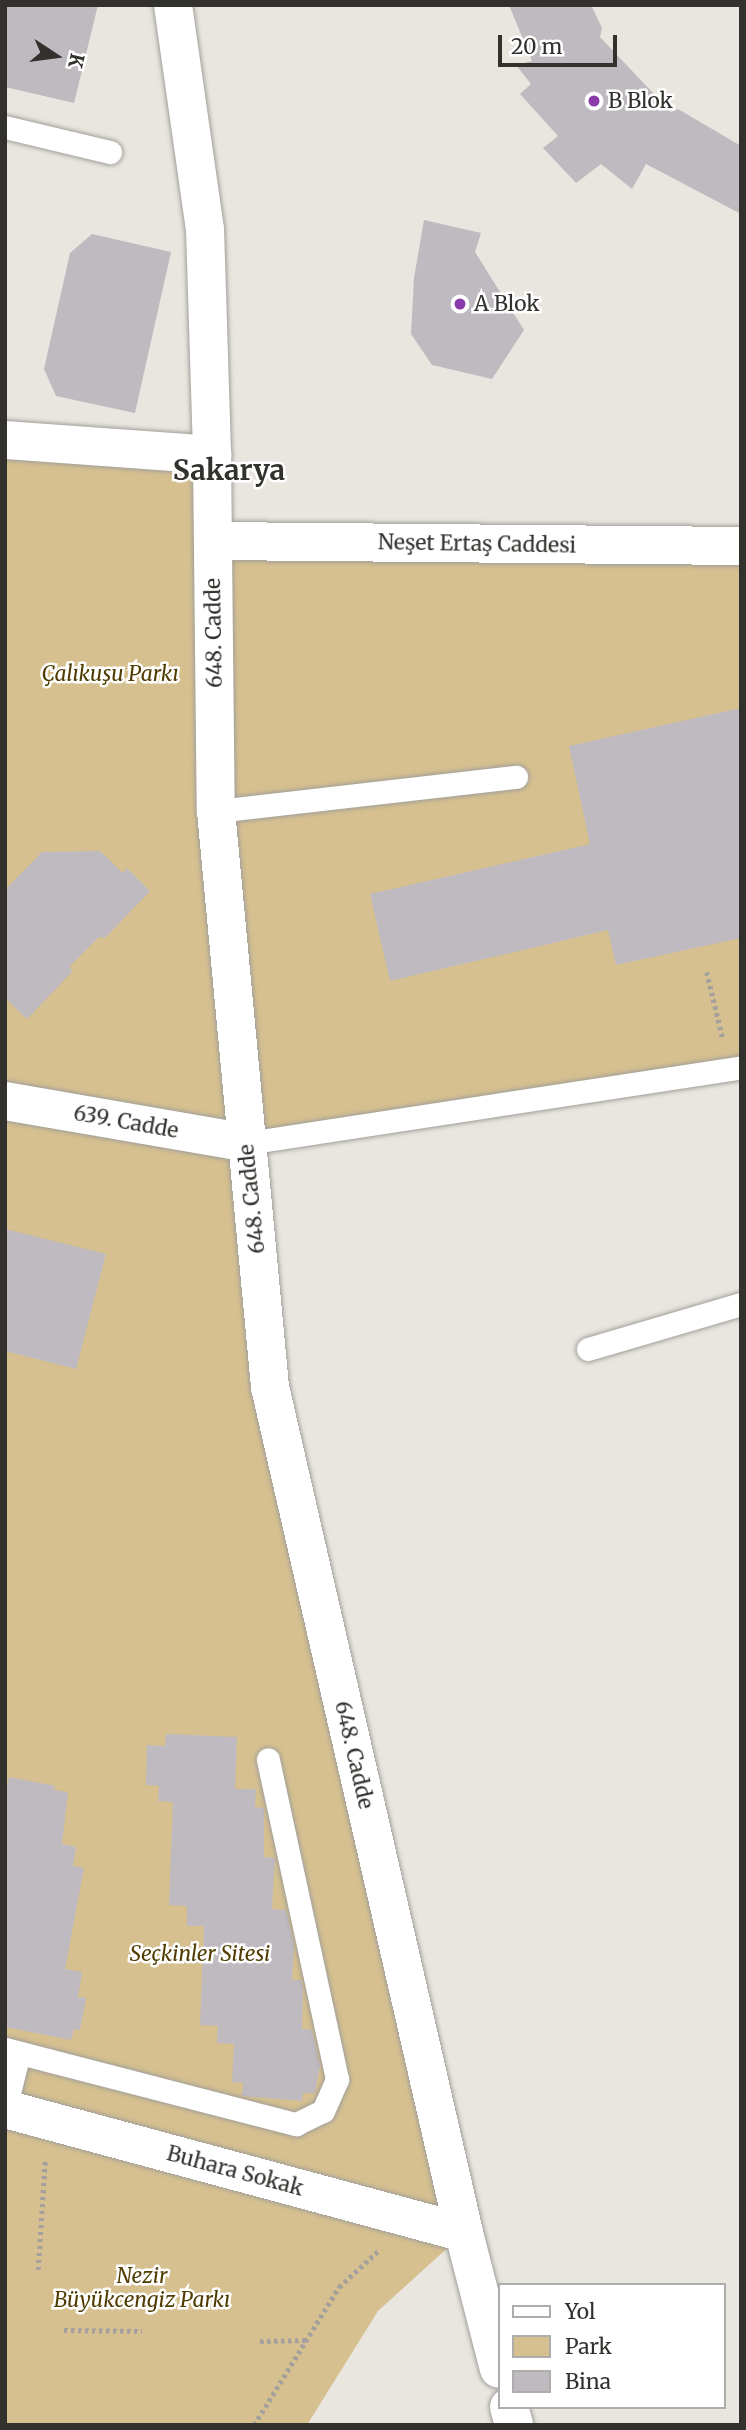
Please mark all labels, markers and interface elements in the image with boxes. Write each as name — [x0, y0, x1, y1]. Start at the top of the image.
north arrow — [21, 21, 91, 91]
scale bar — [501, 21, 620, 65]
text: 20 m — [511, 33, 562, 60]
text: K — [63, 51, 90, 70]
place label: B Blok — [608, 88, 673, 114]
marker: B Blok — [586, 93, 602, 109]
place label: A Blok — [474, 291, 539, 317]
marker: A Blok — [452, 296, 468, 312]
district label: Sakarya — [173, 453, 285, 487]
street label: Neşet Ertaş Caddesi — [378, 530, 576, 558]
street label: 648. Cadde — [200, 578, 228, 688]
park label: Çalıkuşu Parkı — [41, 661, 179, 687]
street label: 639. Cadde — [72, 1100, 180, 1144]
street label: 648. Cadde — [234, 1143, 270, 1255]
street label: 648. Cadde — [329, 1699, 379, 1811]
park label: Seçkinler Sitesi — [130, 1941, 270, 1967]
street label: Buhara Sokak — [164, 2141, 306, 2201]
park label: Nezir Büyükcengiz Parkı — [54, 2263, 230, 2313]
legend — [498, 2283, 725, 2409]
text: Yol — [565, 2298, 595, 2325]
text: Park — [565, 2333, 612, 2360]
text: Bina — [565, 2368, 611, 2395]

